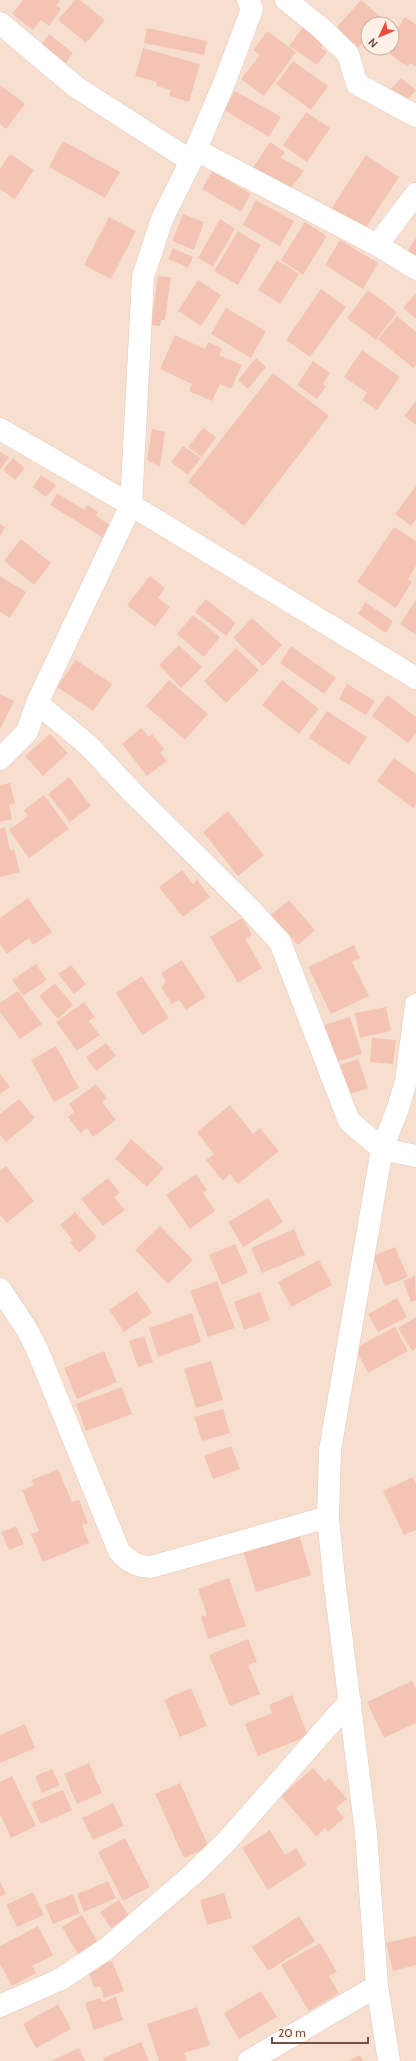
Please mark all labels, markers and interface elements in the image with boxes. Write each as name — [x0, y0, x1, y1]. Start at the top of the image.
north arrow — [360, 16, 400, 56]
text: N — [365, 35, 381, 51]
scale bar — [272, 2019, 368, 2045]
text: 20 m — [278, 2025, 306, 2040]

